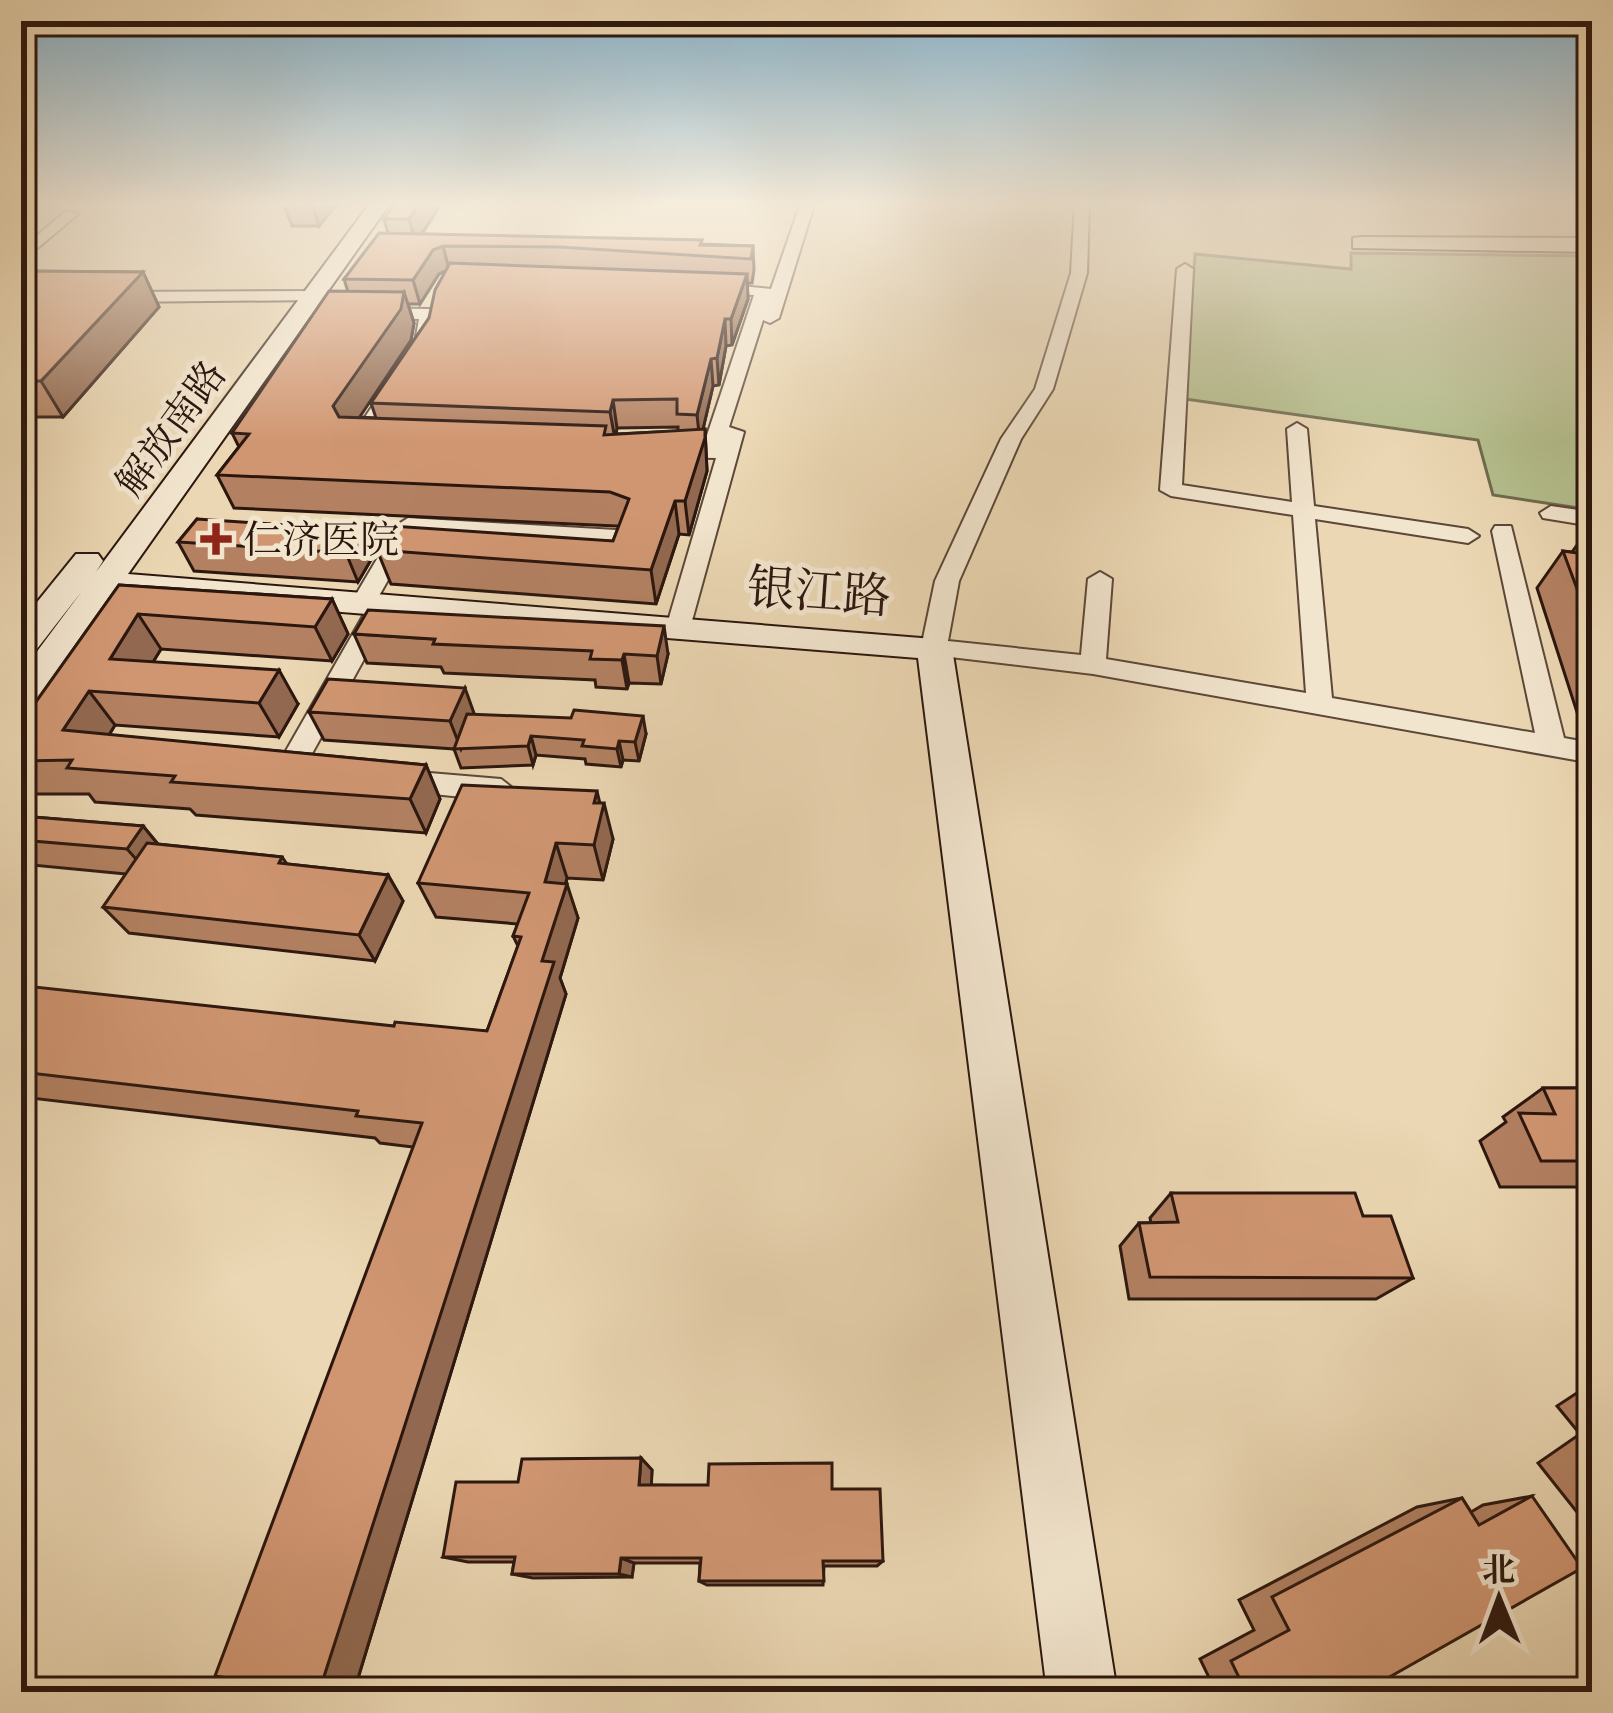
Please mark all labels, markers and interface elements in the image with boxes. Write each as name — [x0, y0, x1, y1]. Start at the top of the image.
street label: 解放南路 — [106, 352, 238, 507]
place label: 仁济医院 — [243, 517, 399, 566]
marker: 仁济医院 — [200, 523, 232, 555]
street label: 银江路 — [745, 559, 893, 629]
north arrow — [1439, 1539, 1559, 1659]
text: 北 — [1482, 1551, 1515, 1592]

